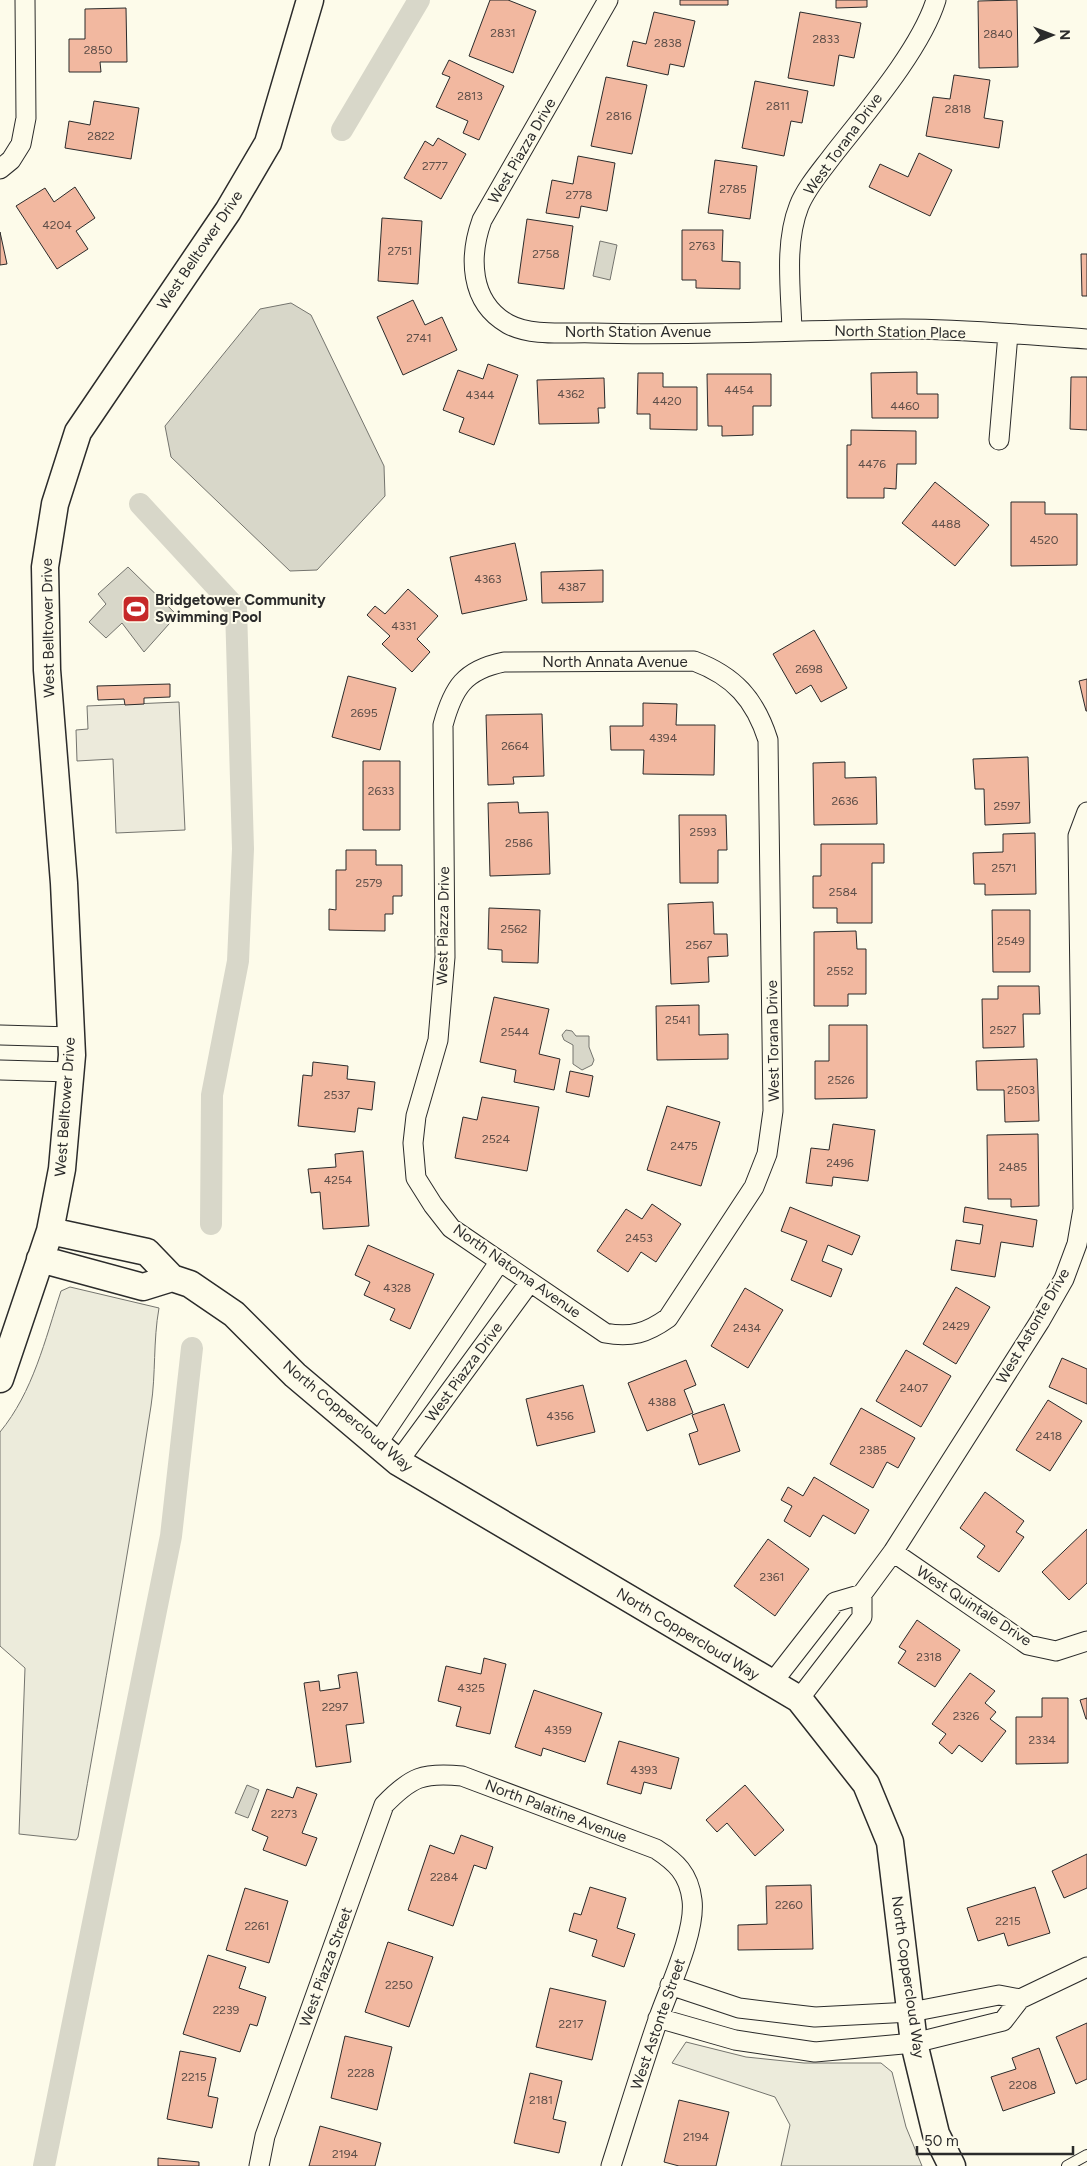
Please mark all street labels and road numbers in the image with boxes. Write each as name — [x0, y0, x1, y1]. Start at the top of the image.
street label: West Torana Drive — [800, 90, 886, 198]
street label: West Piazza Drive — [484, 95, 560, 207]
street label: West Belltower Drive — [153, 187, 247, 313]
street label: North Station Place — [834, 322, 966, 342]
street label: North Station Avenue — [565, 323, 711, 341]
street label: West Belltower Drive — [38, 558, 58, 698]
street label: North Annata Avenue — [542, 653, 688, 671]
street label: West Piazza Drive — [433, 866, 453, 986]
street label: West Torana Drive — [763, 980, 783, 1102]
street label: West Belltower Drive — [51, 1037, 79, 1177]
street label: North Natoma Avenue — [450, 1220, 584, 1322]
street label: West Astonte Drive — [993, 1265, 1073, 1387]
street label: West Piazza Drive — [422, 1319, 506, 1425]
street label: North Coppercloud Way — [279, 1356, 417, 1476]
street label: West Quintale Drive — [913, 1562, 1035, 1650]
street label: North Coppercloud Way — [613, 1584, 763, 1684]
street label: North Palatine Avenue — [483, 1776, 629, 1846]
street label: North Coppercloud Way — [888, 1895, 928, 2059]
street label: West Piazza Street — [296, 1904, 356, 2029]
street label: West Astonte Street — [627, 1956, 689, 2092]

